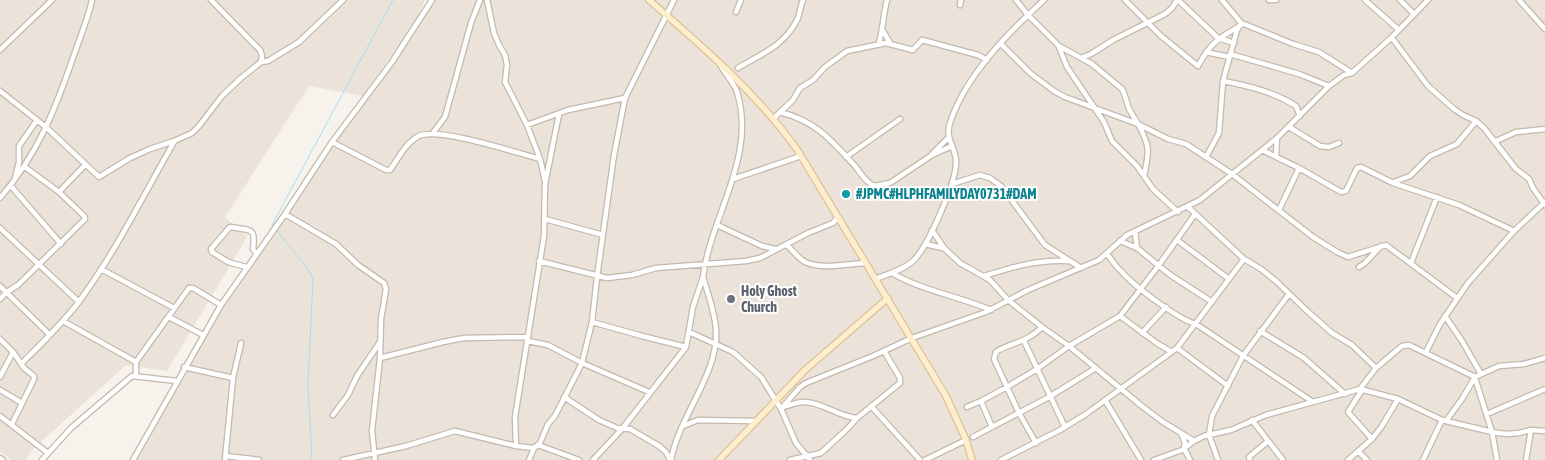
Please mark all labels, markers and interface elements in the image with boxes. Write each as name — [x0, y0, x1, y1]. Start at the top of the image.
place label: #JPMC#HLPHFAMILYDAY0731#DAM — [855, 186, 1037, 202]
marker: #JPMC#HLPHFAMILYDAY0731#DAM — [840, 188, 852, 200]
place label: Holy Ghost Church — [741, 283, 797, 315]
marker: Holy Ghost Church — [725, 293, 737, 305]

